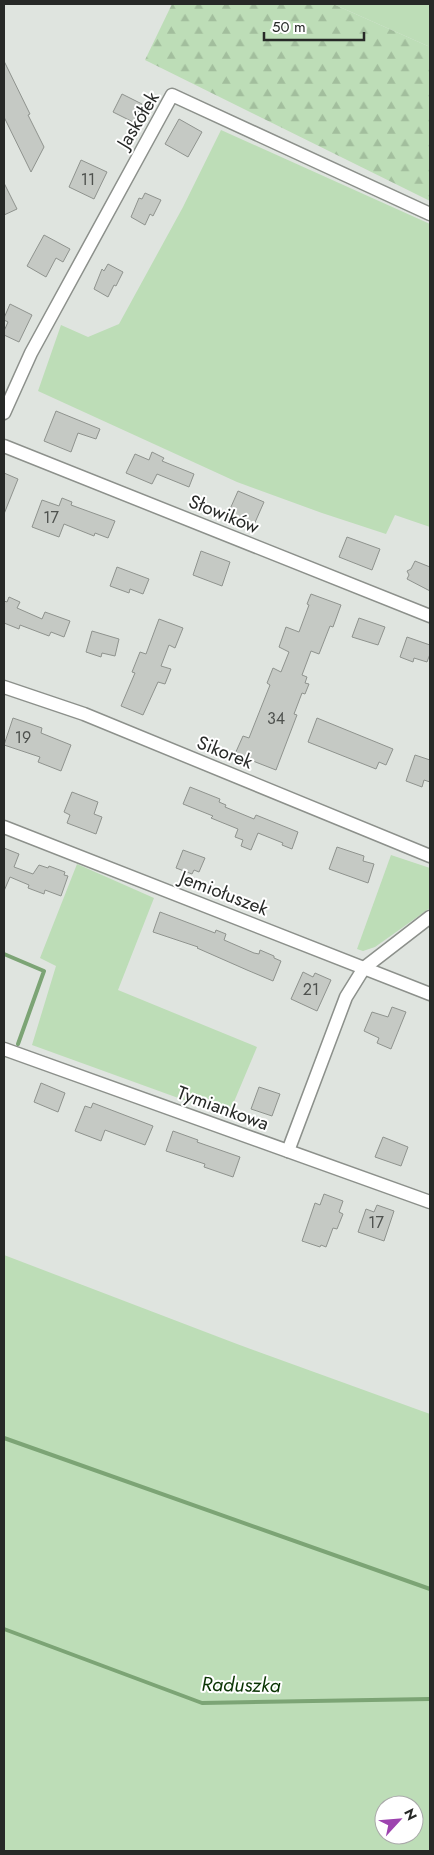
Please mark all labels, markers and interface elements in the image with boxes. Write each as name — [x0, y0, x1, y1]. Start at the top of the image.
scale bar — [264, 10, 364, 42]
text: 50 m — [272, 16, 306, 38]
street label: Jaskółek — [109, 86, 166, 156]
house number: 11 — [81, 168, 95, 191]
street label: Słowików — [185, 488, 263, 540]
house number: 17 — [43, 506, 59, 529]
house number: 34 — [267, 707, 285, 730]
house number: 19 — [15, 726, 31, 749]
street label: Sikorek — [193, 729, 258, 776]
street label: Jemiołuszek — [173, 863, 273, 923]
house number: 21 — [303, 978, 319, 1001]
street label: Tymiankowa — [173, 1079, 273, 1137]
house number: 17 — [368, 1211, 384, 1234]
water label: Raduszka — [201, 1670, 281, 1700]
north arrow — [374, 1795, 424, 1845]
text: N — [399, 1805, 422, 1824]

